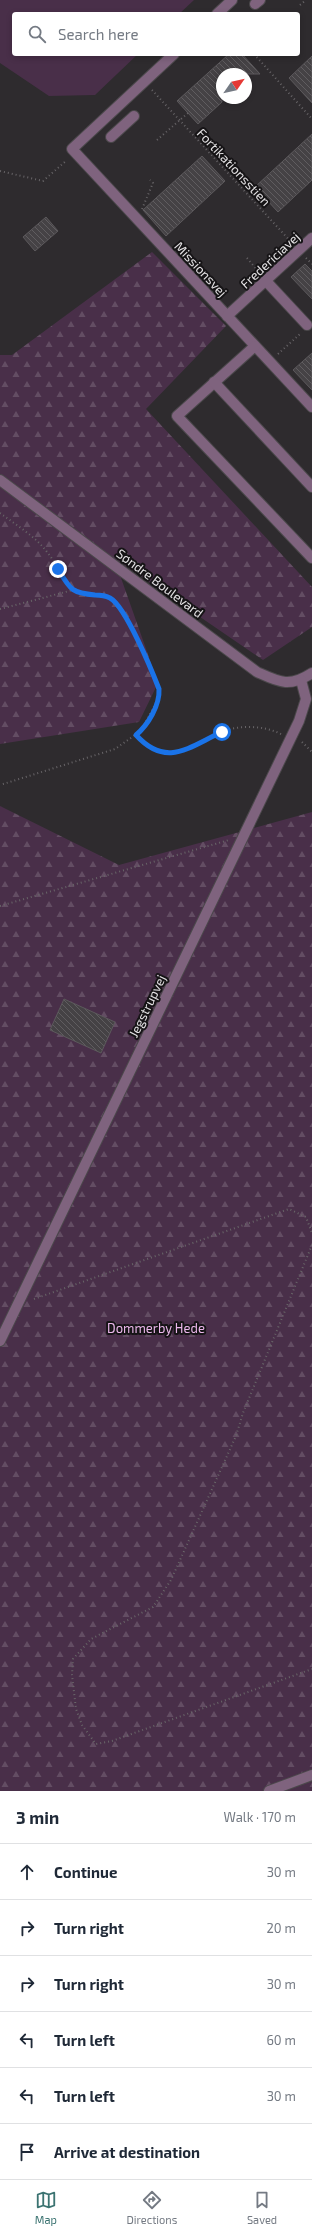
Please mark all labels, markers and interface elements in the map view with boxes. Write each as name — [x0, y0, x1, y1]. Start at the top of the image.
search box — [12, 12, 300, 56]
icon: search — [26, 23, 48, 45]
text: Search here — [58, 25, 139, 43]
north arrow — [216, 68, 252, 104]
street label: Fortikationsstien — [194, 125, 274, 209]
street label: Fredericiavej — [237, 228, 303, 292]
street label: Missionsvej — [171, 238, 231, 300]
street label: Søndre Boulevard — [113, 545, 207, 621]
route end — [49, 560, 67, 578]
route start — [213, 723, 231, 741]
street label: Jegstrupvej — [125, 972, 169, 1040]
park label: Dommerby Hede — [107, 1320, 205, 1336]
text: 3 min — [16, 1807, 59, 1827]
text: Walk · 170 m — [224, 1809, 296, 1825]
icon: ahead — [16, 1861, 38, 1883]
text: Continue — [54, 1863, 117, 1881]
text: 30 m — [267, 1864, 296, 1880]
icon: right — [16, 1917, 38, 1939]
text: Turn right — [54, 1919, 124, 1937]
text: 20 m — [267, 1920, 296, 1936]
icon: right — [16, 1973, 38, 1995]
text: Turn right — [54, 1975, 124, 1993]
text: 30 m — [267, 1976, 296, 1992]
icon: left — [16, 2029, 38, 2051]
text: Turn left — [54, 2031, 115, 2049]
text: 60 m — [266, 2032, 296, 2048]
icon: left — [16, 2085, 38, 2107]
text: Turn left — [54, 2087, 115, 2105]
text: 30 m — [267, 2088, 296, 2104]
icon: arrive — [16, 2141, 38, 2163]
text: Arrive at destination — [54, 2143, 200, 2161]
tab: Map — [35, 2189, 57, 2226]
tab: Directions — [127, 2189, 177, 2226]
tab: Saved — [247, 2189, 277, 2226]

